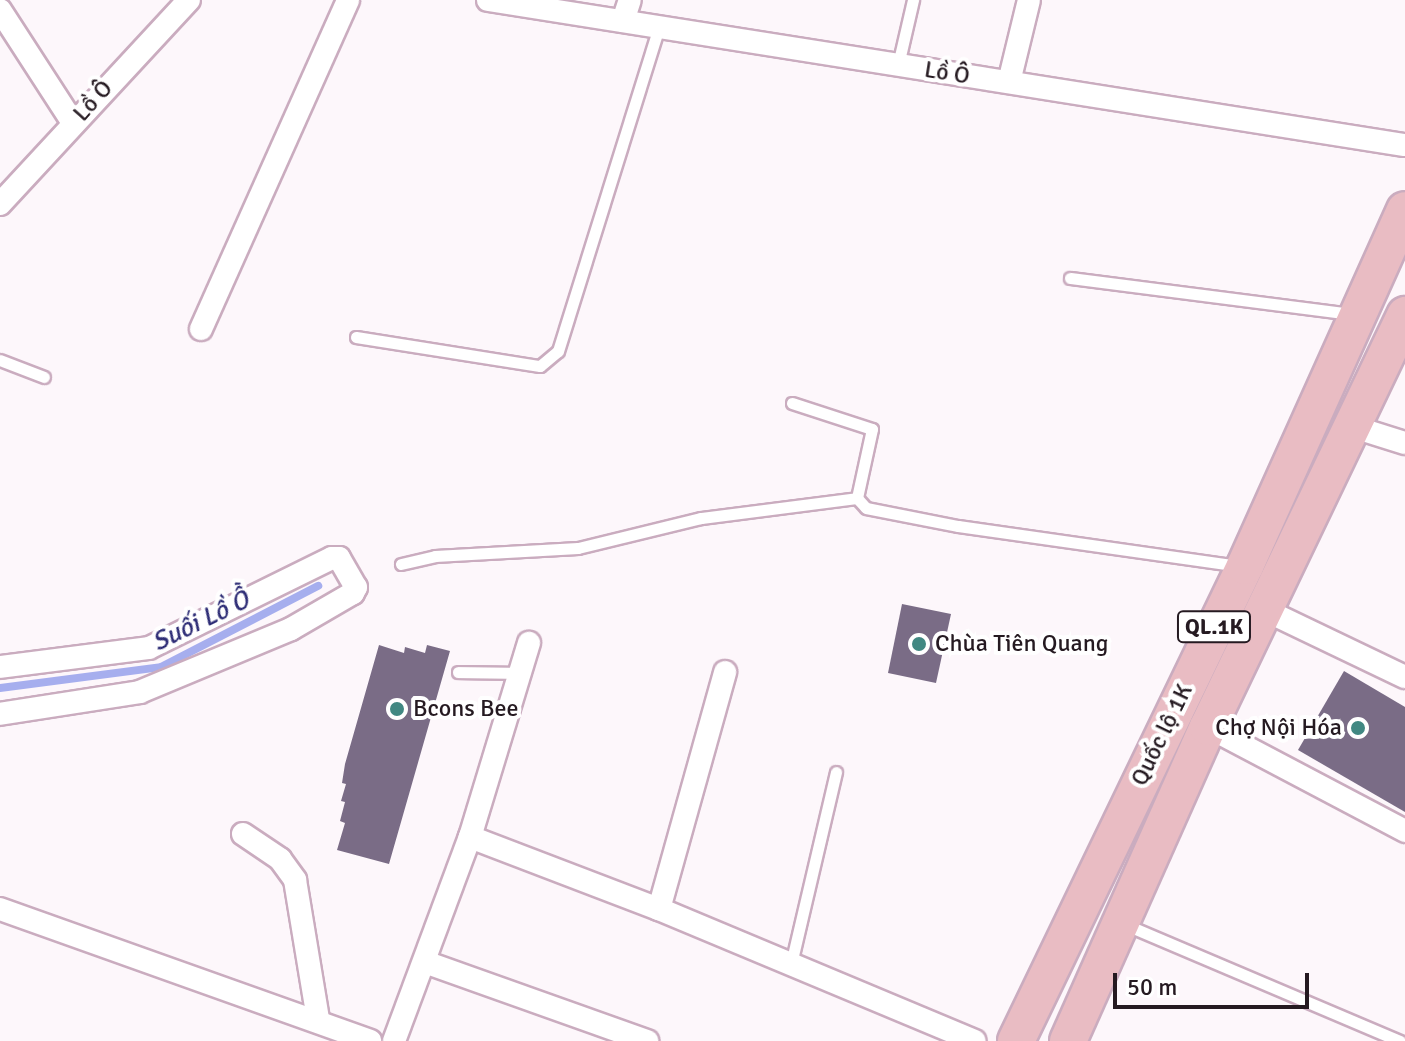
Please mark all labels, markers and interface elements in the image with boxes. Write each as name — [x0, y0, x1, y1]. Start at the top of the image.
street label: Lồ Ô — [922, 55, 972, 91]
street label: Lồ Ô — [67, 74, 119, 128]
water label: Suối Lồ Ồ — [147, 585, 255, 659]
road number: QL.1K — [1176, 609, 1252, 645]
place label: Chùa Tiên Quang — [935, 630, 1109, 658]
marker: Chùa Tiên Quang — [910, 635, 928, 653]
street label: Quốc lộ 1K — [1125, 679, 1199, 791]
place label: Bcons Bee — [413, 695, 519, 723]
marker: Bcons Bee — [388, 700, 406, 718]
place label: Chợ Nội Hóa — [1215, 714, 1342, 742]
marker: Chợ Nội Hóa — [1349, 719, 1367, 737]
scale bar — [1117, 957, 1313, 1007]
text: 50 m — [1127, 972, 1177, 1002]

